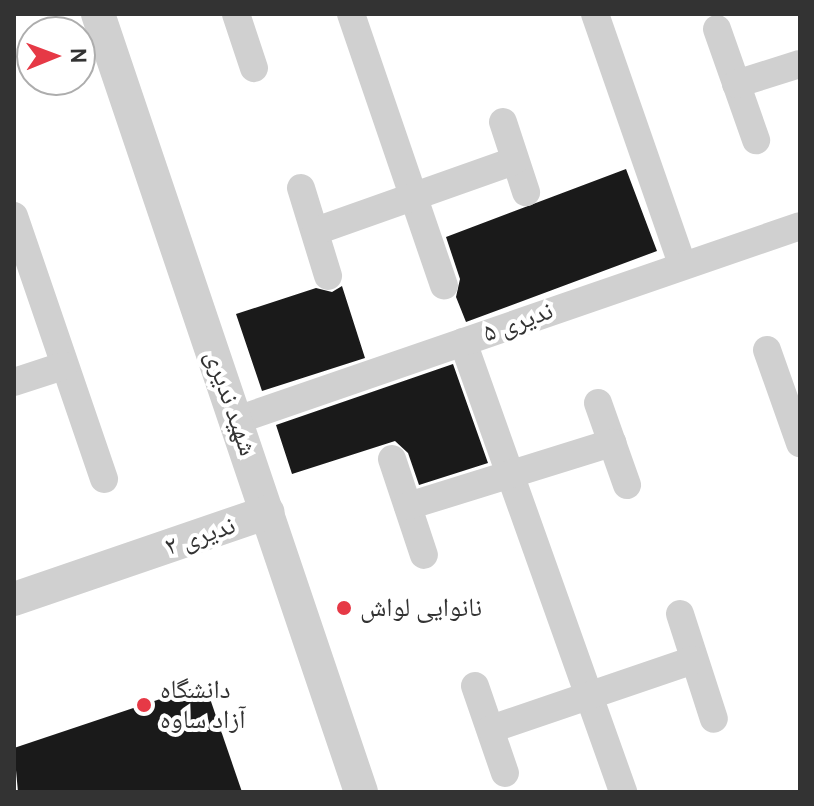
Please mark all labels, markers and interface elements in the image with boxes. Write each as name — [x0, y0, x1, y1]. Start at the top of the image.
north arrow — [16, 16, 96, 96]
text: N — [65, 48, 92, 64]
street label: ندیری ۵ — [479, 295, 557, 349]
street label: شهید ندیری — [198, 346, 264, 460]
street label: ندیری ۲ — [161, 509, 239, 563]
place label: نانوایی لواش — [360, 592, 482, 624]
marker: نانوایی لواش — [335, 599, 353, 617]
place label: دانشگاه آزاد ساوه — [160, 674, 245, 736]
marker: دانشگاه آزاد ساوه — [135, 696, 153, 714]

